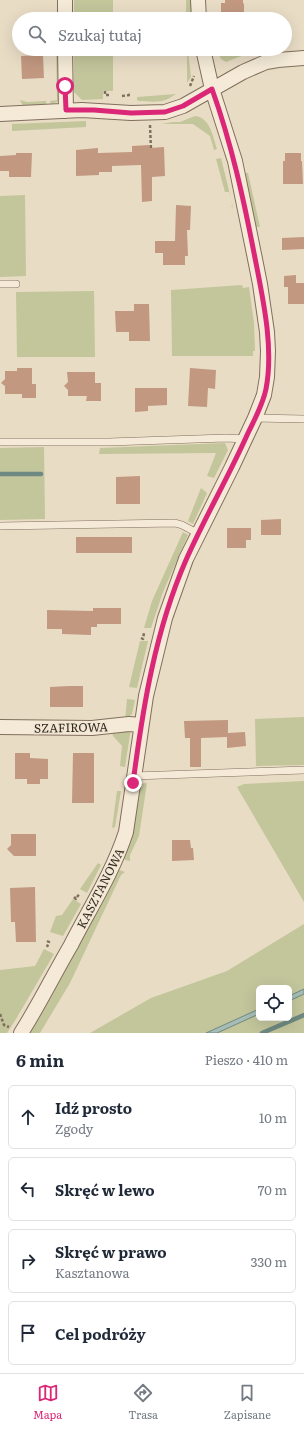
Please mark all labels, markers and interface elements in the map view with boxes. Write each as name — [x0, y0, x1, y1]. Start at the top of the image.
search box — [12, 12, 292, 56]
icon: search — [26, 23, 48, 45]
text: Szukaj tutaj — [58, 23, 142, 46]
route start — [56, 77, 74, 95]
street label: SZAFIROWA — [34, 717, 108, 737]
route end — [124, 774, 142, 792]
street label: KASZTANOWA — [72, 844, 128, 932]
map controls — [256, 985, 292, 1021]
button: locate — [256, 985, 292, 1021]
text: 6 min — [16, 1047, 64, 1072]
text: Pieszo · 410 m — [205, 1050, 288, 1069]
text: Idź prosto — [55, 1096, 132, 1119]
icon: ahead — [17, 1106, 39, 1128]
text: 10 m — [259, 1108, 287, 1127]
text: Zgody — [55, 1119, 93, 1138]
icon: left — [17, 1178, 39, 1200]
text: Skręć w lewo — [55, 1178, 155, 1201]
text: 70 m — [258, 1180, 287, 1199]
text: Skręć w prawo — [55, 1240, 167, 1263]
icon: right — [17, 1250, 39, 1272]
text: 330 m — [251, 1252, 287, 1271]
text: Kasztanowa — [55, 1263, 130, 1282]
icon: arrive — [17, 1322, 39, 1344]
text: Cel podróży — [55, 1322, 146, 1345]
tab: Mapa — [33, 1382, 62, 1422]
tab: Trasa — [128, 1382, 158, 1422]
tab: Zapisane — [224, 1382, 271, 1422]

